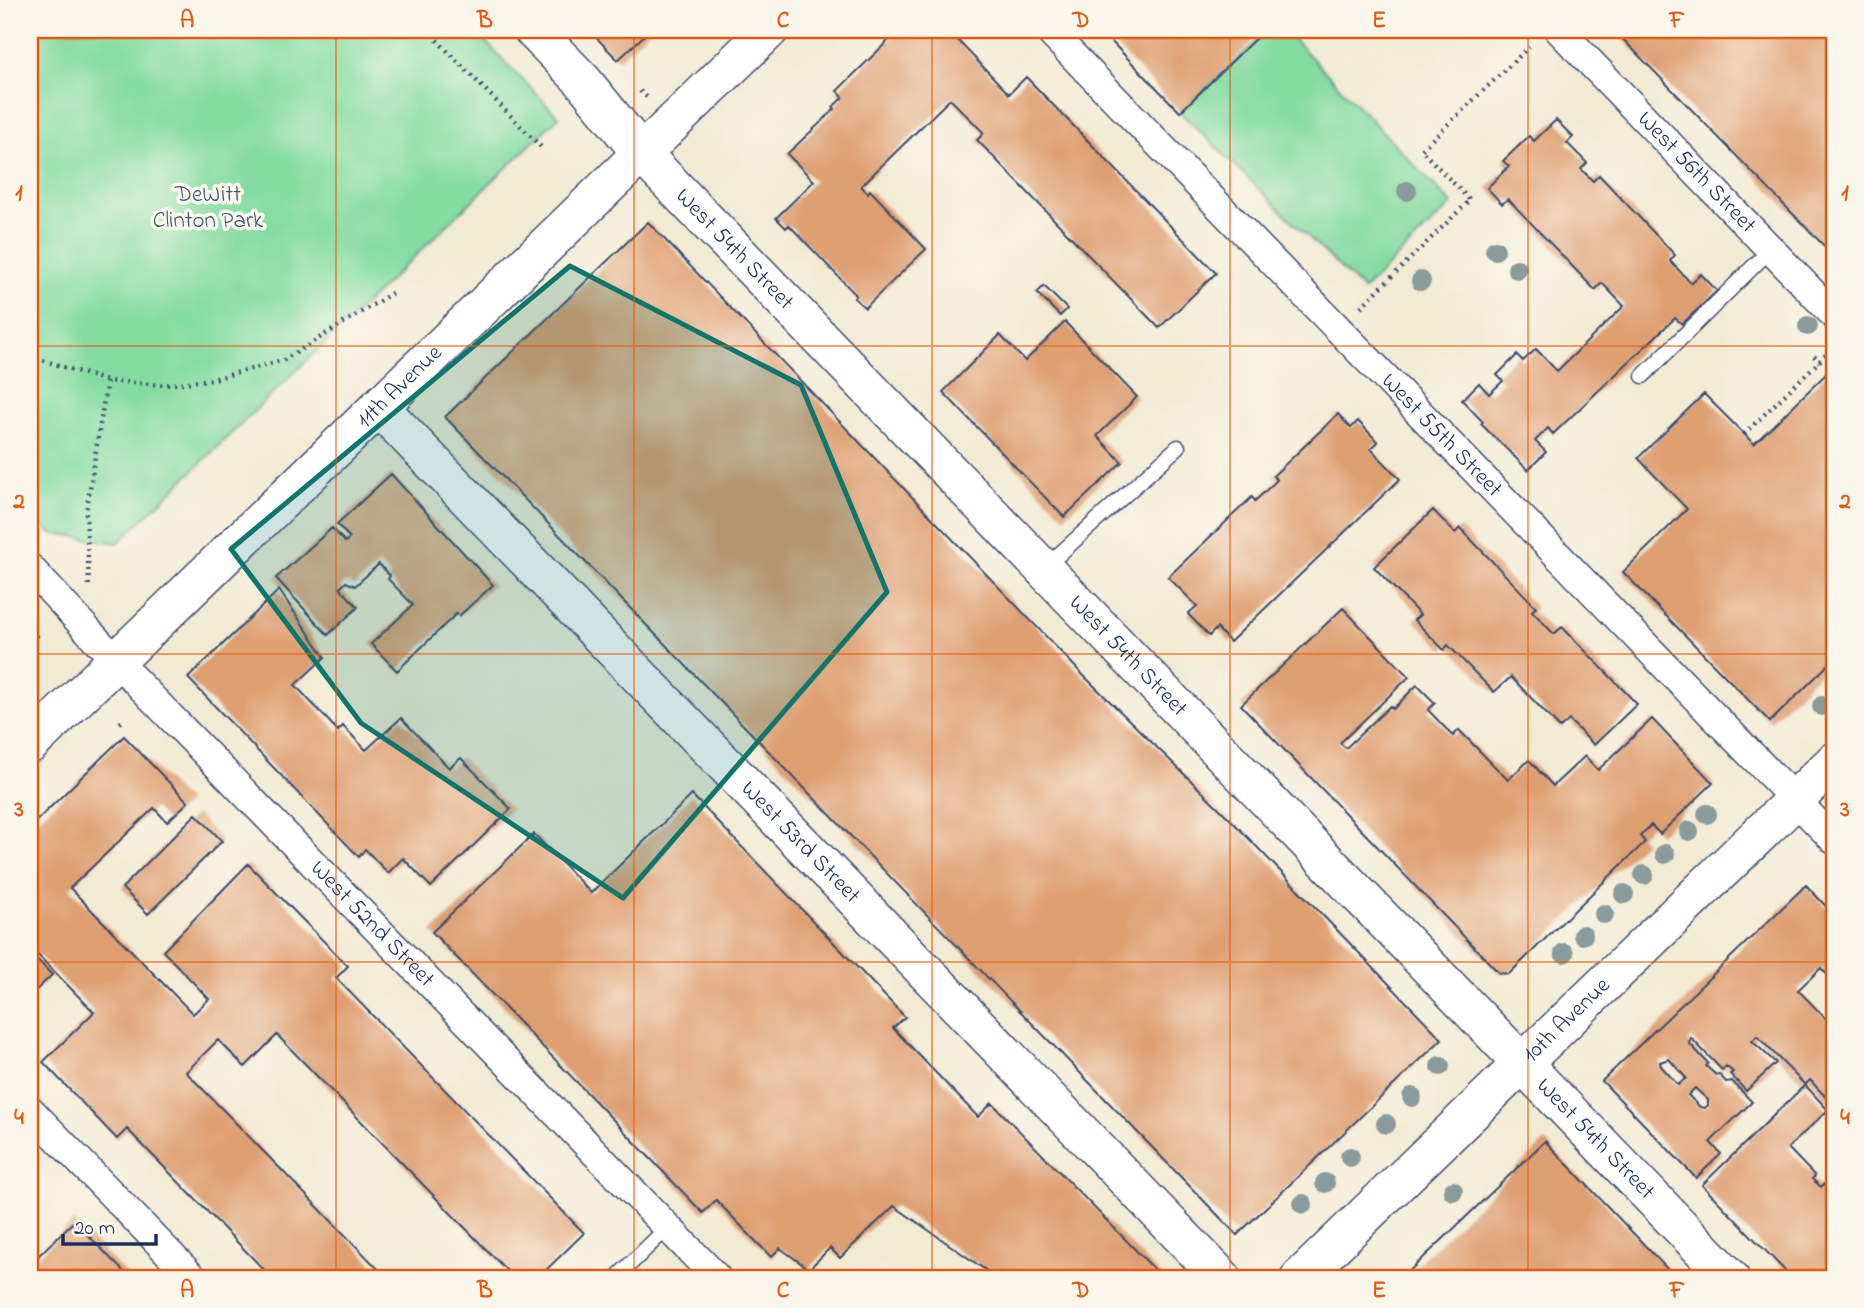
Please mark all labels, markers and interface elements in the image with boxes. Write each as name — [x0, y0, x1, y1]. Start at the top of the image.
text: A — [180, 5, 194, 38]
text: B — [476, 5, 493, 38]
text: C — [777, 5, 790, 38]
text: D — [1072, 5, 1089, 38]
text: E — [1372, 5, 1386, 38]
text: F — [1669, 5, 1685, 38]
street label: West 56th Street — [1629, 104, 1764, 241]
text: 1 — [15, 178, 23, 211]
text: 1 — [1841, 178, 1849, 211]
park label: DeWitt Clinton Park — [153, 179, 264, 238]
street label: West 54th Street — [667, 181, 801, 318]
street label: 11th Avenue — [349, 337, 450, 436]
street label: West 55th Street — [1373, 366, 1510, 505]
text: 2 — [12, 486, 25, 519]
text: 2 — [1838, 486, 1851, 519]
street label: West 54th Street — [1061, 588, 1195, 725]
street label: West 53rd Street — [733, 774, 868, 912]
text: 3 — [13, 794, 24, 827]
text: 3 — [1839, 794, 1850, 827]
street label: West 52nd Street — [303, 853, 442, 995]
street label: 10th Avenue — [1516, 969, 1618, 1070]
street label: West 54th Street — [1528, 1071, 1662, 1207]
text: 4 — [14, 1102, 24, 1135]
text: 4 — [1840, 1102, 1850, 1135]
scale bar — [63, 1203, 156, 1247]
text: 20 m — [74, 1214, 115, 1244]
text: A — [180, 1275, 194, 1308]
text: B — [476, 1275, 493, 1308]
text: C — [777, 1275, 790, 1308]
text: D — [1072, 1275, 1089, 1308]
text: E — [1372, 1275, 1386, 1308]
text: F — [1669, 1275, 1685, 1308]

